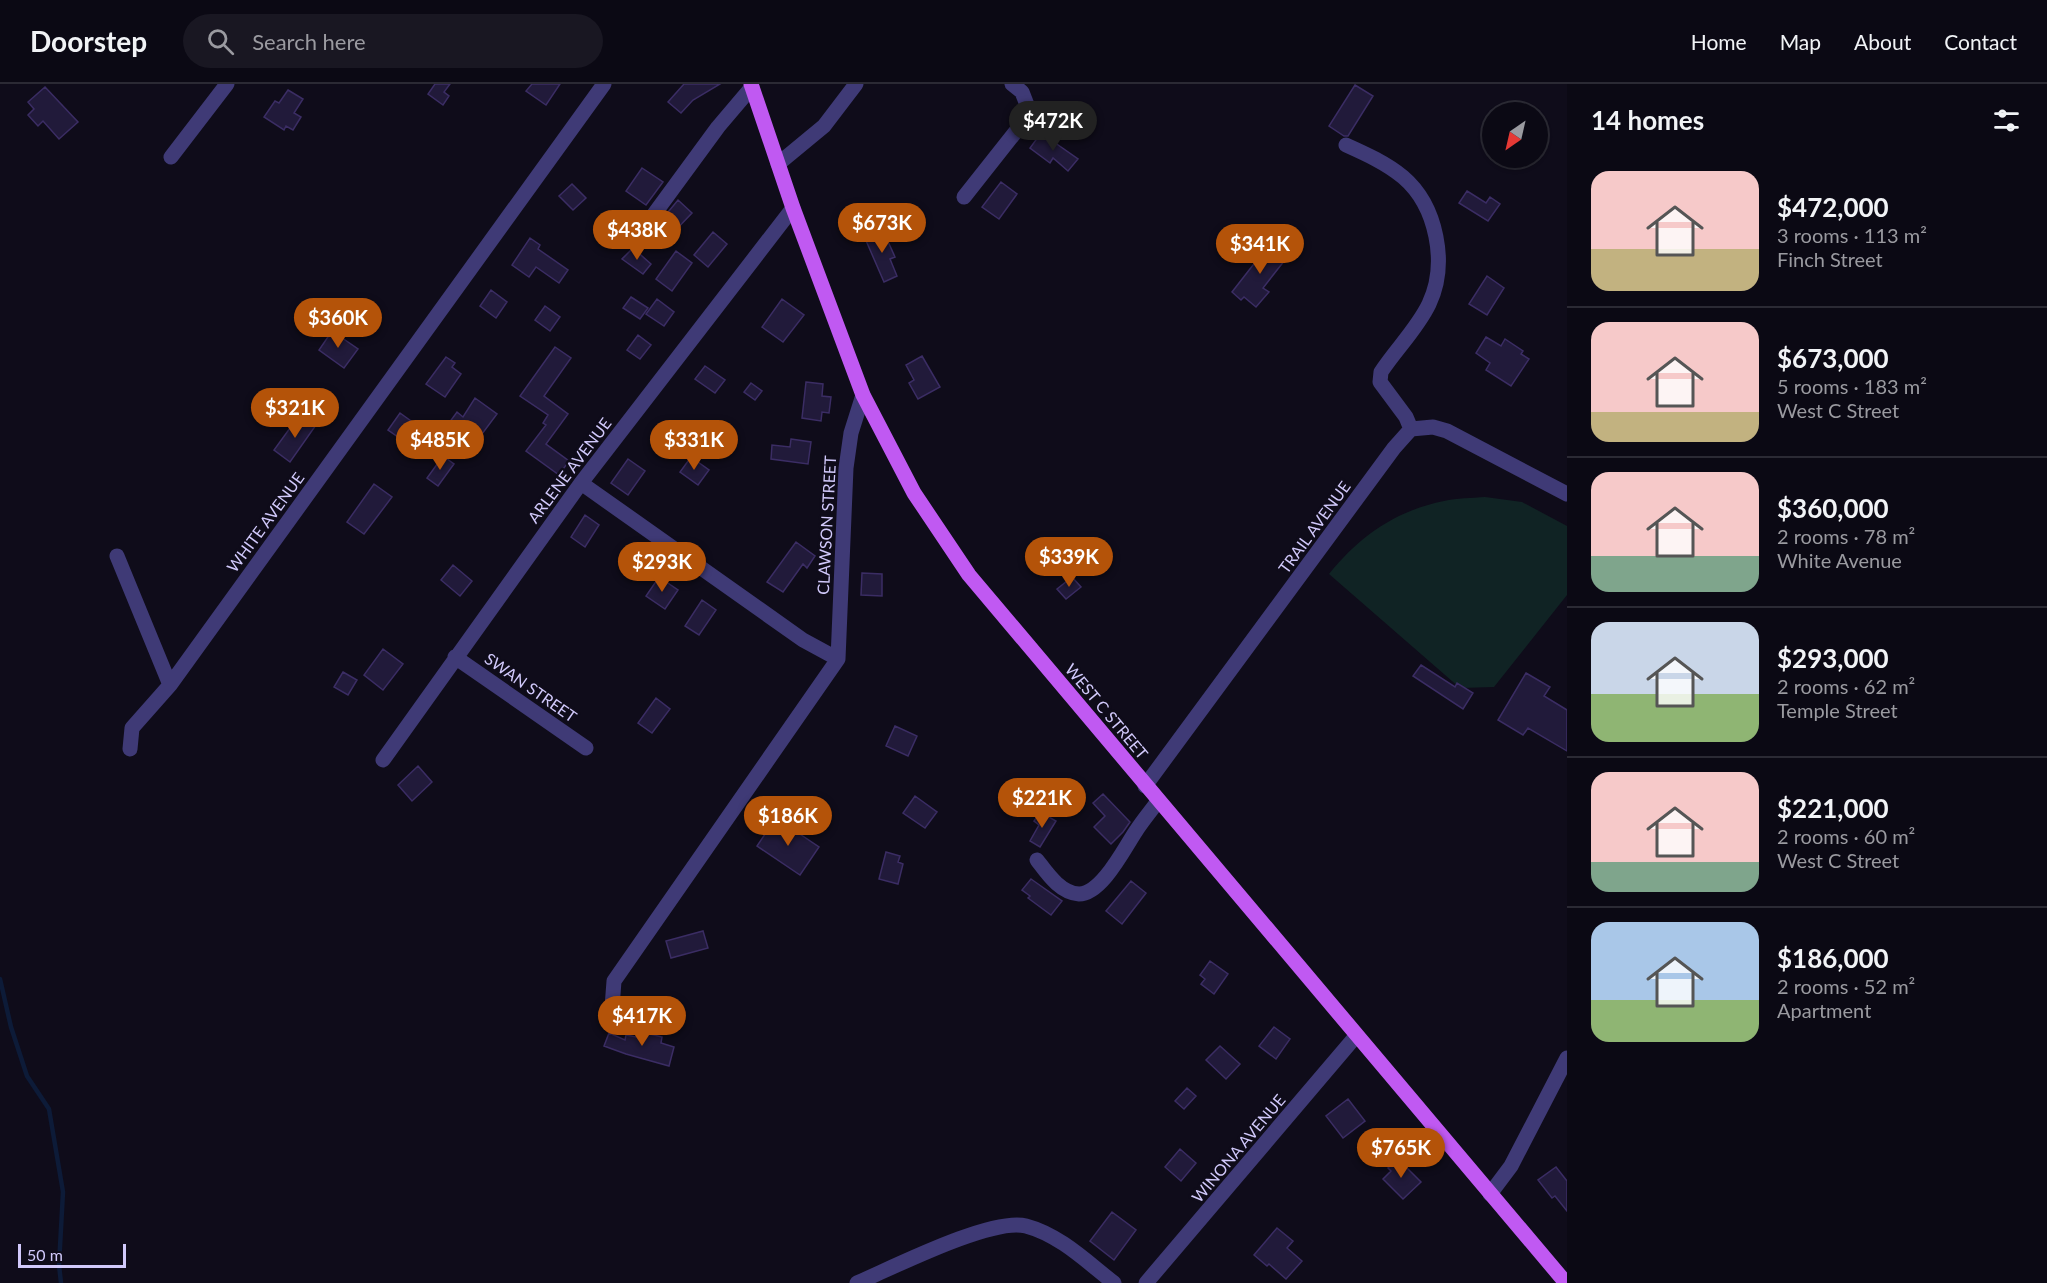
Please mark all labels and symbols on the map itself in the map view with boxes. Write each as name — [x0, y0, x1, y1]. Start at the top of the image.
pin: $472K — [1011, 101, 1095, 152]
north arrow — [1482, 102, 1548, 168]
pin: $673K — [840, 203, 924, 254]
pin: $438K — [595, 210, 679, 261]
pin: $341K — [1218, 224, 1302, 275]
pin: $360K — [296, 298, 380, 349]
pin: $321K — [253, 388, 337, 439]
street label: ARLENE AVENUE — [523, 414, 615, 526]
pin: $485K — [398, 420, 482, 471]
pin: $331K — [652, 420, 736, 471]
street label: CLAWSON STREET — [813, 454, 839, 595]
street label: WHITE AVENUE — [222, 468, 308, 576]
street label: TRAIL AVENUE — [1274, 477, 1354, 577]
pin: $339K — [1027, 537, 1111, 588]
pin: $293K — [620, 542, 704, 593]
street label: SWAN STREET — [481, 648, 581, 726]
street label: WEST C STREET — [1062, 660, 1153, 763]
pin: $221K — [1000, 778, 1084, 829]
pin: $186K — [746, 796, 830, 847]
pin: $417K — [600, 996, 684, 1047]
street label: WINONA AVENUE — [1187, 1090, 1289, 1206]
pin: $765K — [1359, 1128, 1443, 1179]
scale bar — [18, 1241, 126, 1268]

